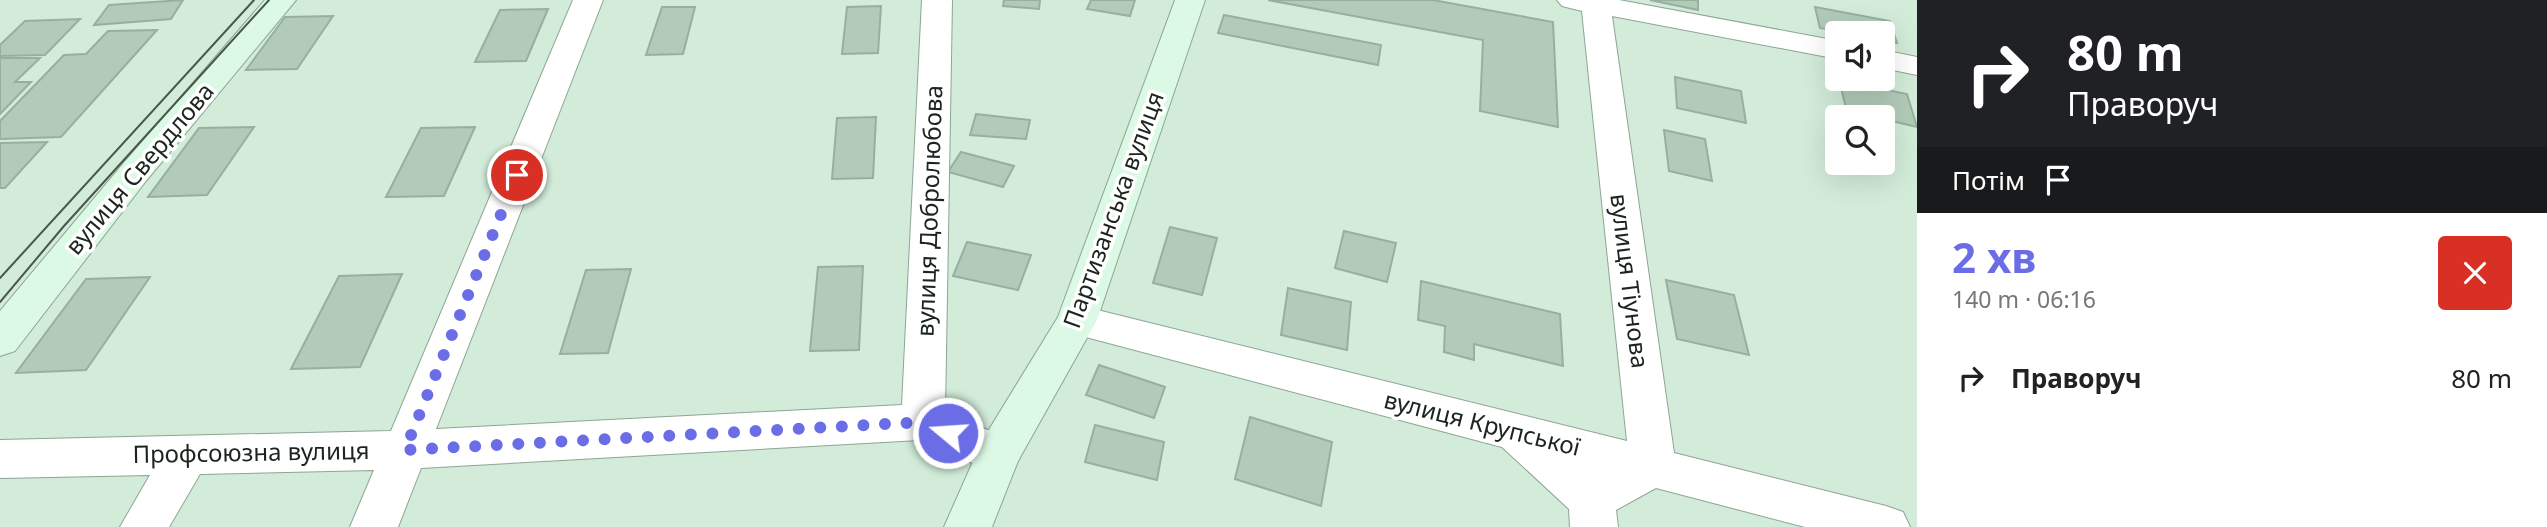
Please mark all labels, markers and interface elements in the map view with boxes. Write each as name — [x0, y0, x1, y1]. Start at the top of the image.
text: 80 m — [2067, 19, 2184, 85]
map controls — [1825, 21, 1895, 175]
button: sound — [1825, 21, 1895, 91]
icon: right — [1952, 28, 2043, 119]
street label: вулиця Свердлова — [57, 75, 221, 261]
text: Праворуч — [2067, 82, 2218, 125]
street label: вулиця Добролюбова — [908, 85, 949, 337]
street label: Партизанська вулиця — [1054, 86, 1171, 332]
button: search — [1825, 105, 1895, 175]
pin — [487, 145, 547, 205]
icon: arrive — [498, 156, 536, 194]
icon: arrive — [2039, 161, 2077, 199]
text: Потім — [1952, 162, 2025, 198]
street label: вулиця Тіунова — [1603, 192, 1658, 370]
text: 2 хв — [1952, 228, 2036, 285]
button: close — [2438, 236, 2512, 310]
text: 140 m · 06:16 — [1952, 283, 2096, 315]
icon: right — [1952, 359, 1990, 397]
text: Праворуч — [2011, 360, 2142, 396]
text: 80 m — [2451, 360, 2512, 396]
street label: вулиця Крупської — [1381, 382, 1584, 463]
position arrow — [911, 396, 985, 470]
street label: Профсоюзна вулиця — [132, 433, 370, 470]

